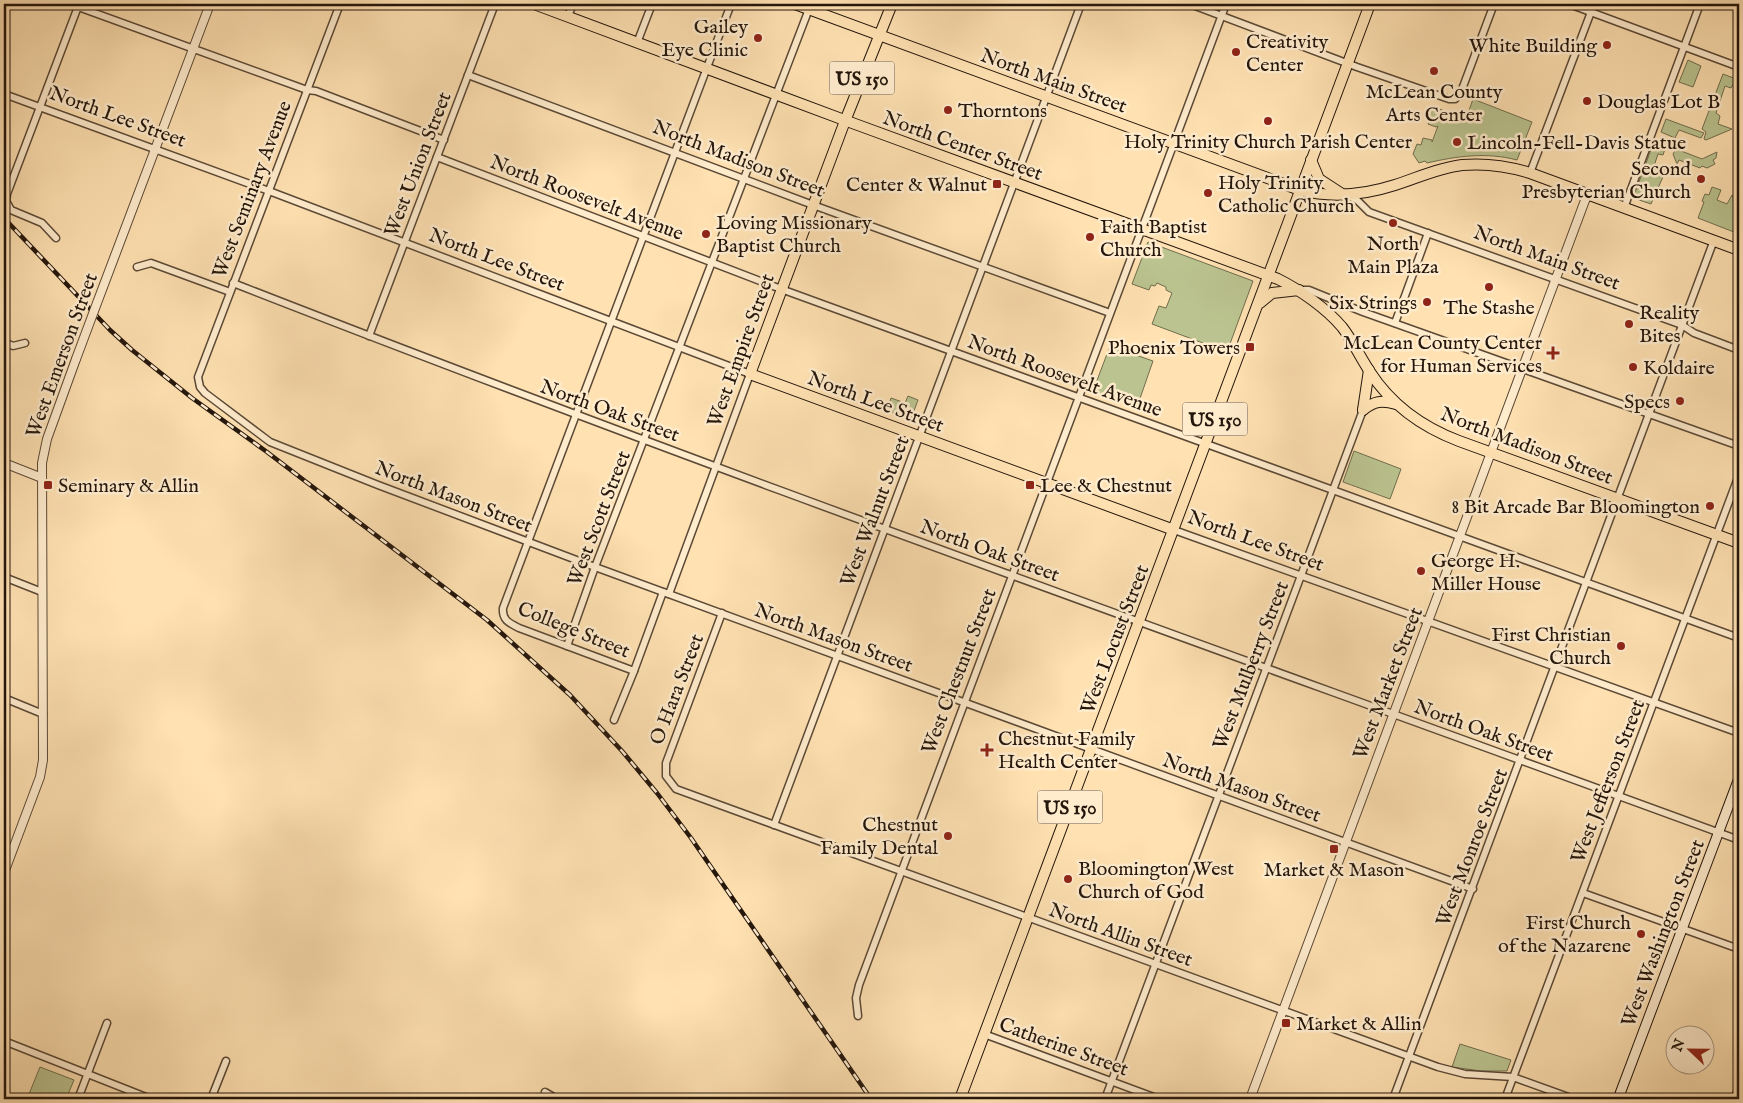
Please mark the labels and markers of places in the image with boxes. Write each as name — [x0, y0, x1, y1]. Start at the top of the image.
place label: Gailey Eye Clinic — [662, 15, 748, 63]
place label: Creativity Center — [1246, 30, 1329, 78]
marker: Gailey Eye Clinic — [752, 32, 764, 44]
place label: White Building — [1469, 34, 1598, 59]
marker: White Building — [1601, 39, 1613, 51]
marker: Creativity Center — [1230, 46, 1242, 58]
marker: McLean County Arts Center — [1428, 65, 1440, 77]
place label: McLean County Arts Center — [1365, 80, 1503, 128]
place label: Douglas Lot B — [1597, 90, 1720, 115]
marker: Douglas Lot B — [1581, 95, 1593, 107]
place label: Thorntons — [958, 99, 1047, 124]
marker: Thorntons — [942, 104, 954, 116]
marker: Holy Trinity Church Parish Center — [1262, 115, 1274, 127]
place label: Holy Trinity Church Parish Center — [1124, 130, 1413, 155]
place label: Lincoln-Fell-Davis Statue — [1467, 131, 1686, 156]
marker: Lincoln-Fell-Davis Statue — [1451, 136, 1463, 148]
place label: Second Presbyterian Church — [1521, 157, 1691, 205]
place label: Holy Trinity Catholic Church — [1218, 171, 1355, 219]
place label: Center & Walnut — [846, 173, 987, 198]
marker: Second Presbyterian Church — [1695, 173, 1707, 185]
marker: Center & Walnut — [991, 178, 1003, 190]
marker: Holy Trinity Catholic Church — [1202, 187, 1214, 199]
place label: Loving Missionary Baptist Church — [716, 211, 872, 259]
place label: Faith Baptist Church — [1100, 215, 1207, 263]
marker: North Main Plaza — [1387, 217, 1399, 229]
marker: Loving Missionary Baptist Church — [700, 228, 712, 240]
marker: Faith Baptist Church — [1084, 231, 1096, 243]
place label: North Main Plaza — [1347, 232, 1439, 280]
marker: The Stashe — [1483, 281, 1495, 293]
place label: Six Strings — [1329, 291, 1417, 316]
marker: Six Strings — [1421, 296, 1433, 308]
place label: The Stashe — [1443, 296, 1535, 321]
place label: Reality Bites — [1639, 301, 1700, 349]
marker: Reality Bites — [1623, 318, 1635, 330]
place label: McLean County Center for Human Services — [1343, 331, 1543, 379]
place label: Phoenix Towers — [1108, 336, 1240, 361]
marker: Phoenix Towers — [1244, 341, 1256, 353]
marker: McLean County Center for Human Services — [1546, 346, 1560, 360]
place label: Koldaire — [1643, 356, 1715, 381]
marker: Koldaire — [1627, 361, 1639, 373]
place label: Specs — [1624, 390, 1670, 415]
marker: Specs — [1674, 395, 1686, 407]
place label: Seminary & Allin — [58, 474, 199, 499]
place label: Lee & Chestnut — [1040, 474, 1172, 499]
marker: Seminary & Allin — [42, 479, 54, 491]
marker: Lee & Chestnut — [1024, 479, 1036, 491]
place label: 8 Bit Arcade Bar Bloomington — [1451, 495, 1700, 520]
marker: 8 Bit Arcade Bar Bloomington — [1704, 500, 1716, 512]
place label: George H. Miller House — [1431, 549, 1541, 597]
marker: George H. Miller House — [1415, 565, 1427, 577]
place label: First Christian Church — [1491, 623, 1611, 671]
marker: First Christian Church — [1615, 640, 1627, 652]
place label: Chestnut Family Health Center — [998, 727, 1135, 775]
marker: Chestnut Family Health Center — [980, 743, 994, 757]
place label: Chestnut Family Dental — [820, 813, 939, 861]
marker: Chestnut Family Dental — [942, 830, 954, 842]
marker: Market & Mason — [1328, 843, 1340, 855]
place label: Bloomington West Church of God — [1078, 857, 1234, 905]
place label: Market & Mason — [1264, 858, 1405, 883]
marker: Bloomington West Church of God — [1062, 873, 1074, 885]
place label: First Church of the Nazarene — [1498, 911, 1631, 959]
marker: First Church of the Nazarene — [1635, 928, 1647, 940]
place label: Market & Allin — [1296, 1012, 1422, 1037]
marker: Market & Allin — [1280, 1017, 1292, 1029]

